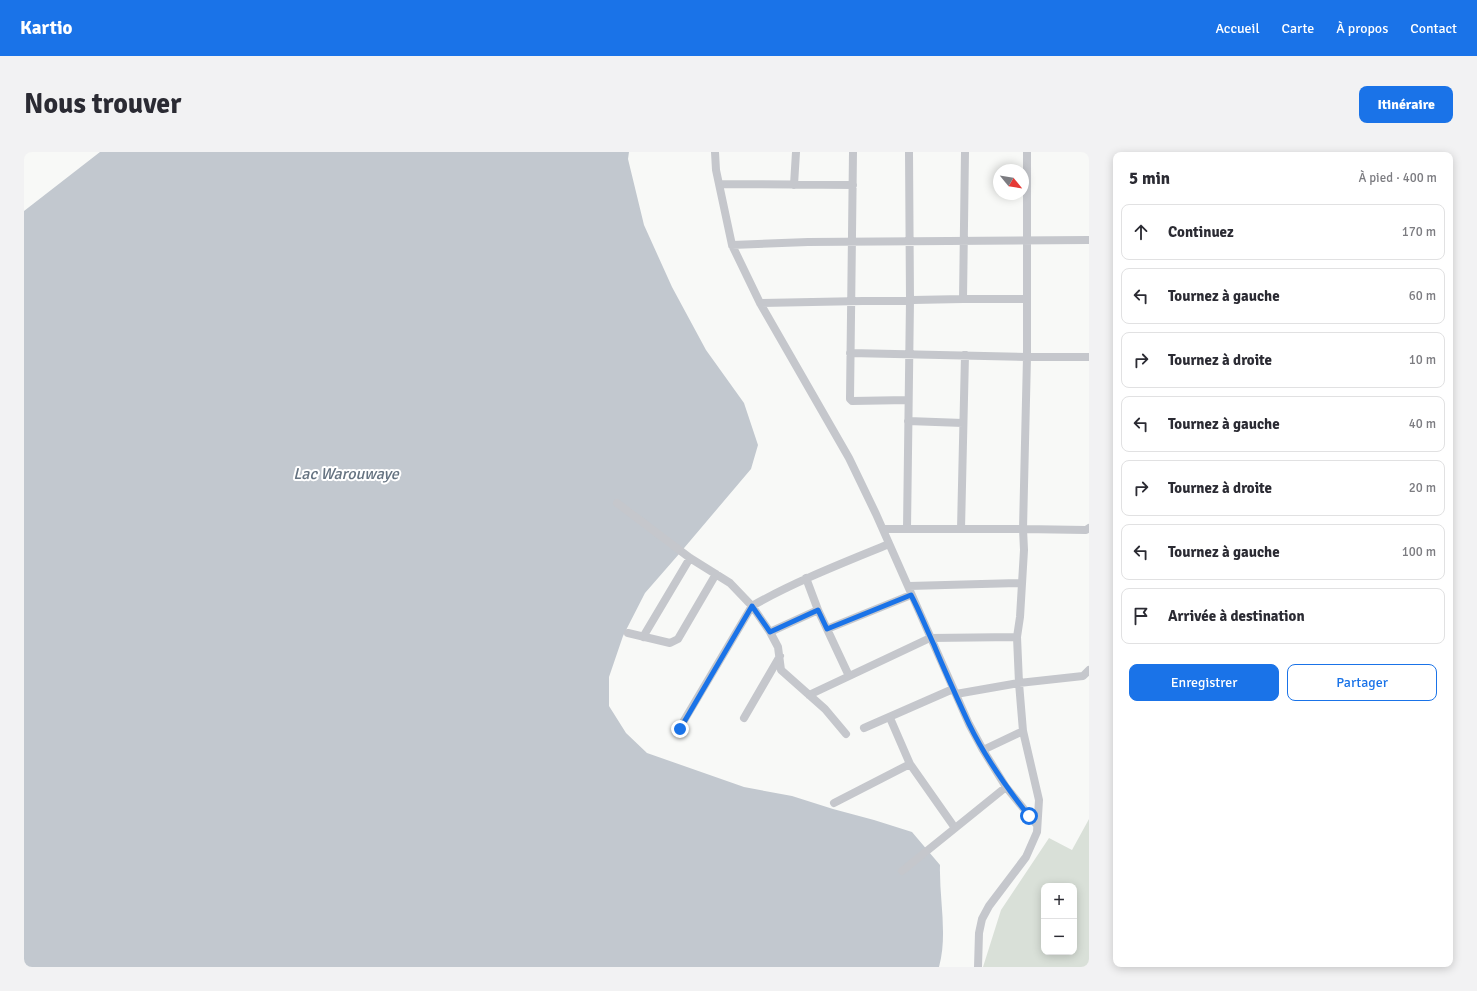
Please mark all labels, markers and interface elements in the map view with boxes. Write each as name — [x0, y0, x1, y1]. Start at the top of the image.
text: Kartio — [20, 16, 73, 40]
text: Accueil — [1215, 20, 1260, 37]
text: Carte — [1282, 20, 1314, 37]
text: À propos — [1336, 20, 1388, 37]
text: Contact — [1410, 20, 1457, 37]
button: Itinéraire — [1359, 86, 1453, 123]
text: Nous trouver — [24, 87, 181, 121]
north arrow — [993, 164, 1029, 200]
text: 5 min — [1129, 168, 1170, 189]
text: À pied · 400 m — [1358, 170, 1437, 186]
icon: ahead — [1130, 221, 1152, 243]
text: Continuez — [1168, 223, 1234, 241]
text: 170 m — [1402, 224, 1436, 240]
icon: left — [1130, 285, 1152, 307]
text: Tournez à gauche — [1168, 287, 1280, 305]
text: 60 m — [1409, 288, 1436, 304]
icon: right — [1130, 349, 1152, 371]
text: Tournez à droite — [1168, 351, 1272, 369]
text: 10 m — [1409, 352, 1436, 368]
icon: left — [1130, 413, 1152, 435]
text: Tournez à gauche — [1168, 415, 1280, 433]
text: 40 m — [1409, 416, 1436, 432]
water label: Lac Warouwaye — [293, 464, 400, 484]
icon: right — [1130, 477, 1152, 499]
text: Tournez à droite — [1168, 479, 1272, 497]
text: 20 m — [1409, 480, 1436, 496]
icon: left — [1130, 541, 1152, 563]
text: Tournez à gauche — [1168, 543, 1280, 561]
text: 100 m — [1402, 544, 1436, 560]
icon: arrive — [1130, 605, 1152, 627]
text: Arrivée à destination — [1168, 607, 1305, 625]
button: Enregistrer — [1129, 664, 1279, 701]
button: Partager — [1287, 664, 1437, 701]
route end — [671, 720, 689, 738]
route start — [1020, 807, 1038, 825]
map controls — [1041, 883, 1077, 955]
button: + — [1041, 883, 1077, 919]
button: − — [1041, 919, 1077, 955]

